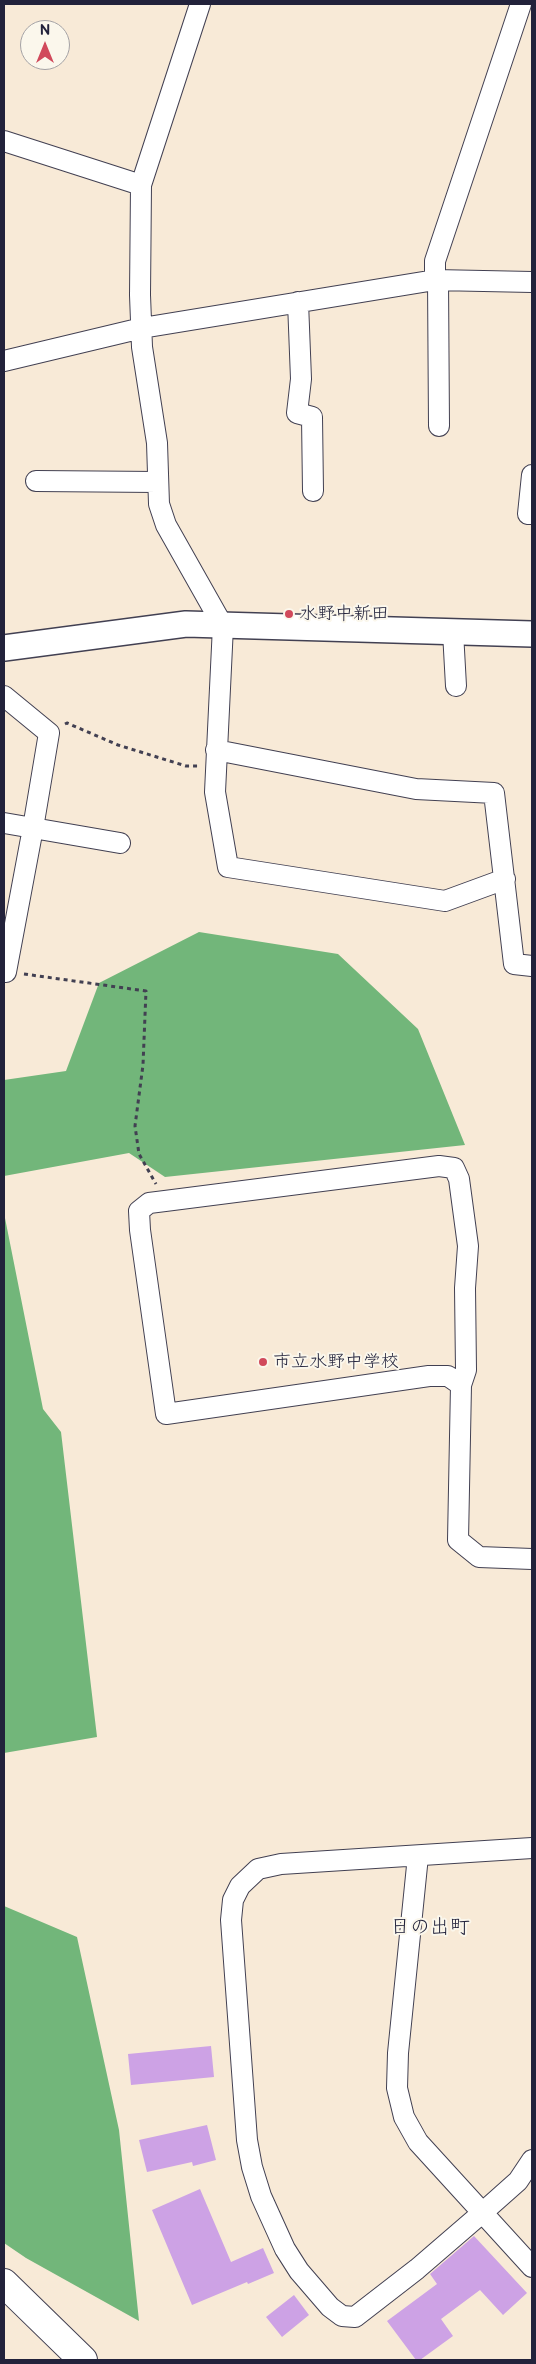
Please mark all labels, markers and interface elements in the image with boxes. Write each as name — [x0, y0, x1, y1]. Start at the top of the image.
north arrow — [20, 20, 70, 70]
text: N — [40, 22, 50, 39]
place label: 水野中新田 — [299, 603, 389, 625]
marker: 水野中新田 — [283, 608, 295, 620]
place label: 市立水野中学校 — [273, 1351, 399, 1373]
marker: 市立水野中学校 — [257, 1356, 269, 1368]
district label: 日の出町 — [390, 1916, 470, 1940]

